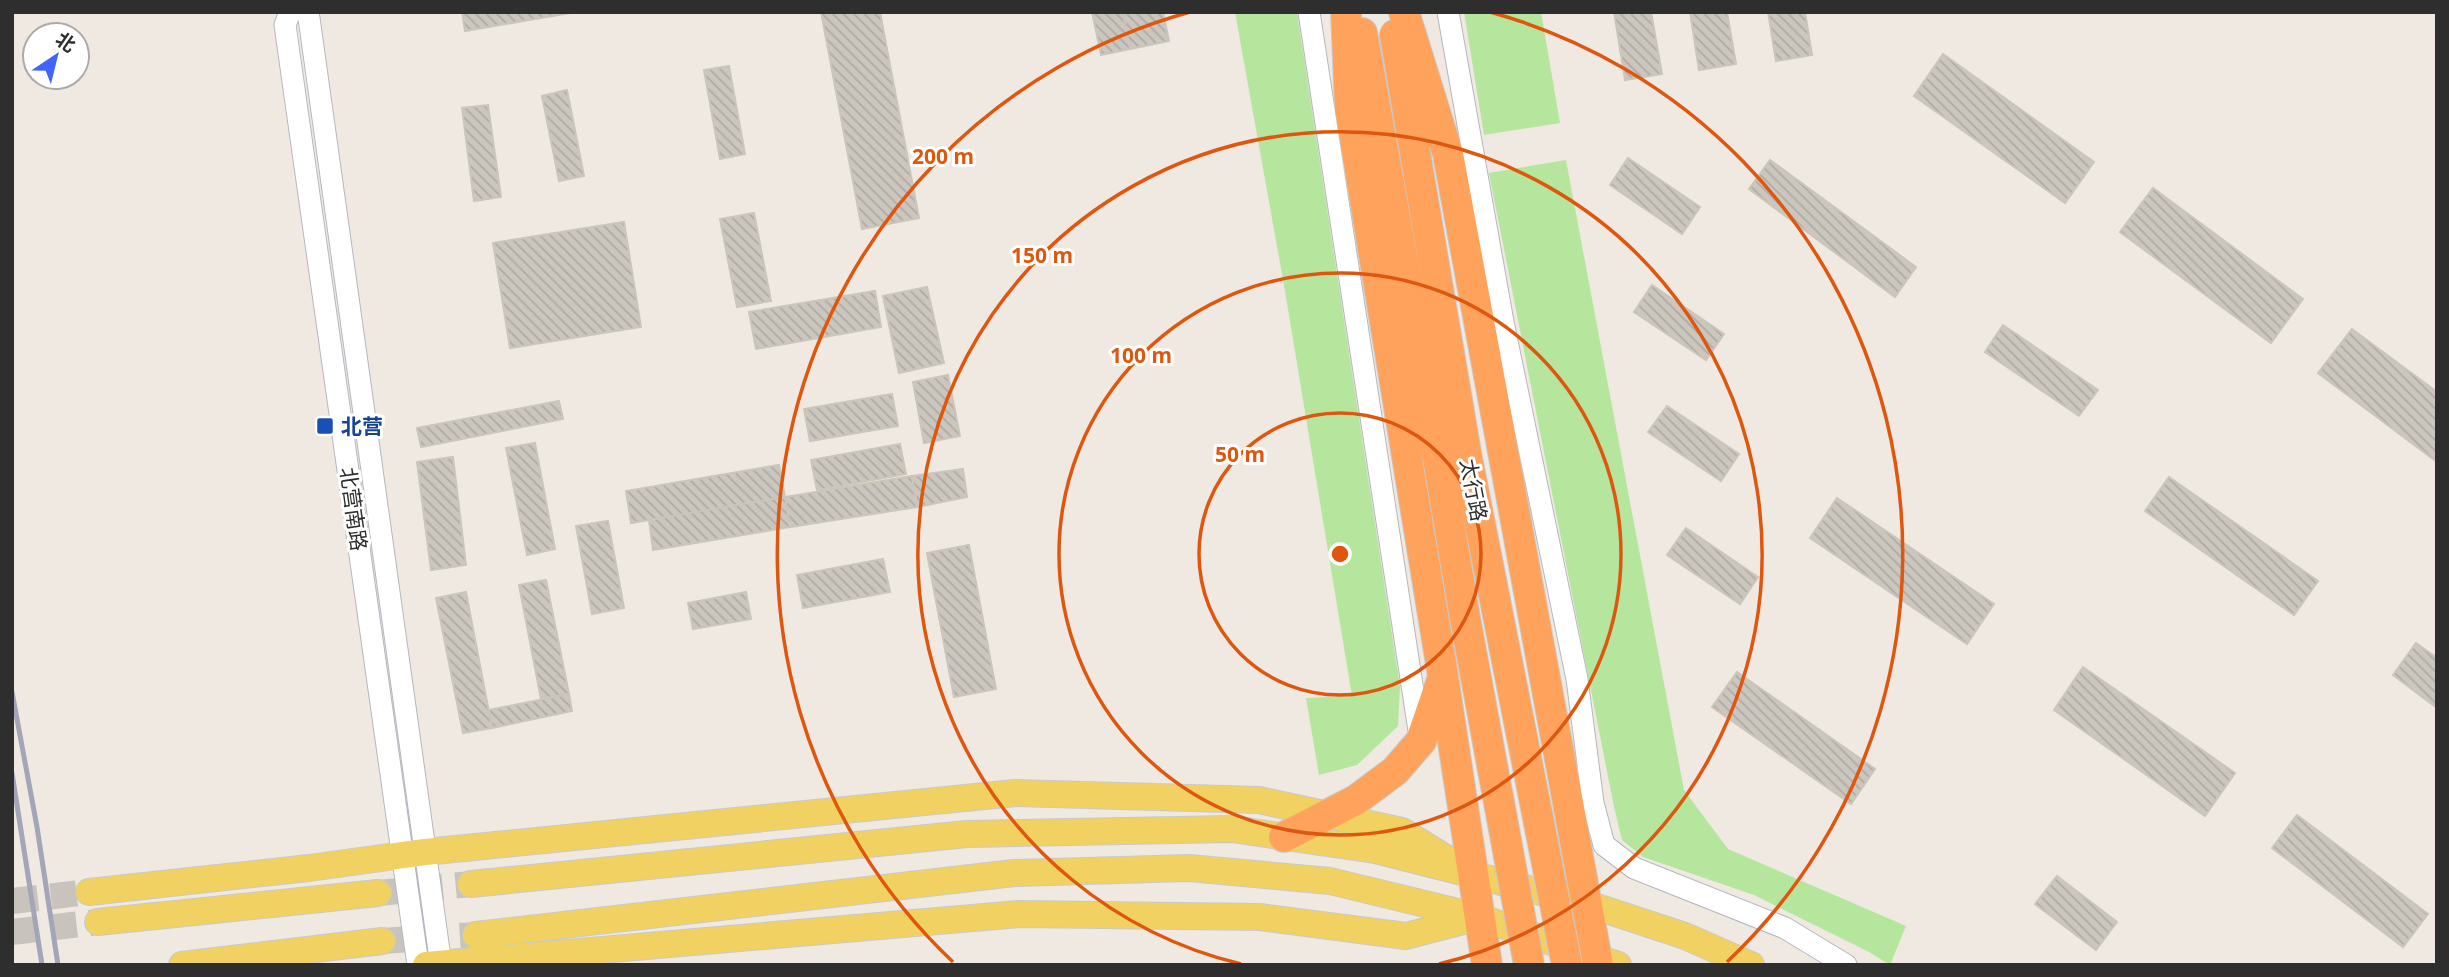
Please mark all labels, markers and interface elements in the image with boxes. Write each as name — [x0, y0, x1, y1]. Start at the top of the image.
north arrow — [21, 21, 91, 91]
text: 北 — [51, 26, 81, 58]
text: 200 m — [912, 142, 974, 170]
text: 150 m — [1011, 241, 1073, 269]
text: 100 m — [1110, 341, 1172, 369]
place label: 北营 — [341, 412, 383, 440]
marker: 北营 — [315, 416, 335, 436]
text: 50 m — [1215, 440, 1265, 468]
street label: 太行路 — [1454, 456, 1494, 524]
street label: 北营南路 — [334, 465, 374, 553]
centre of rings — [1328, 542, 1352, 566]

